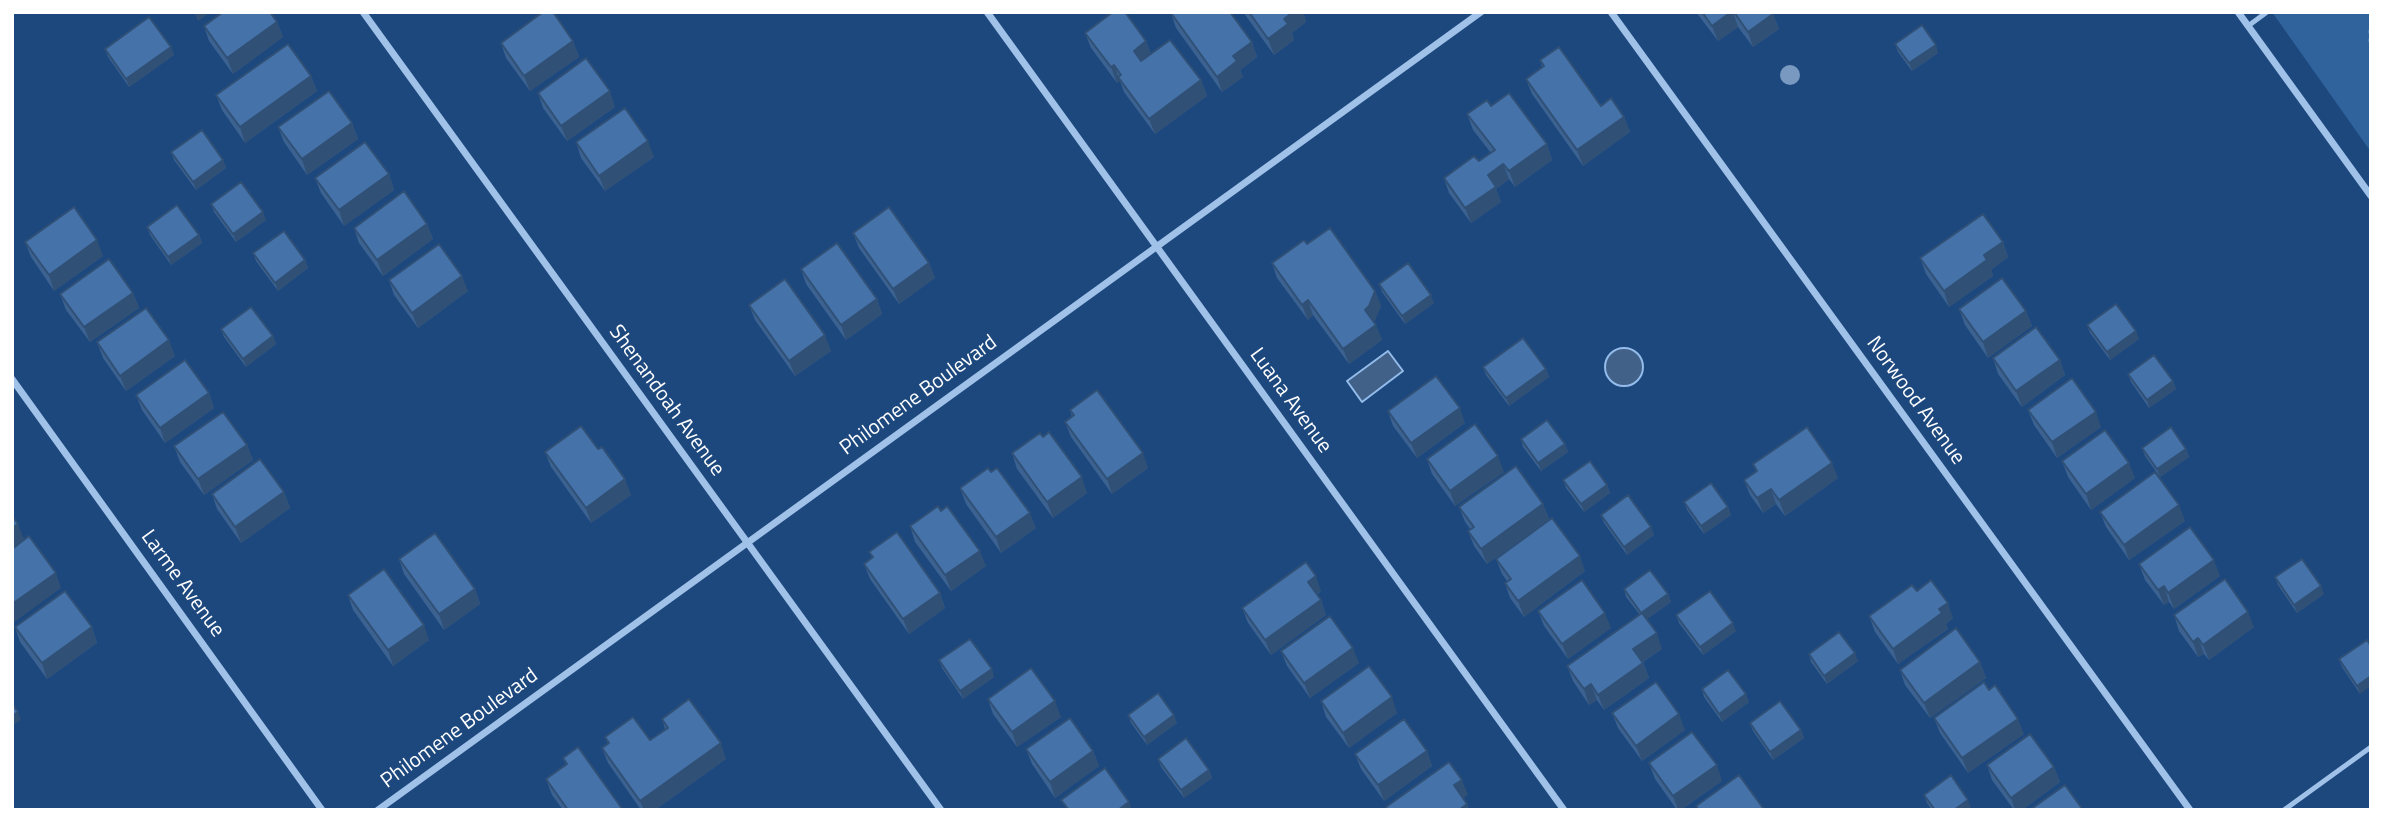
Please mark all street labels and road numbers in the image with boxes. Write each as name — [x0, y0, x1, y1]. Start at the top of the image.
street label: Shenandoah Avenue — [603, 321, 729, 481]
street label: Philomene Boulevard — [836, 331, 1002, 461]
street label: Norwood Avenue — [1860, 332, 1970, 470]
street label: Luana Avenue — [1243, 344, 1337, 458]
street label: Larme Avenue — [135, 525, 229, 643]
street label: Philomene Boulevard — [377, 664, 543, 794]

